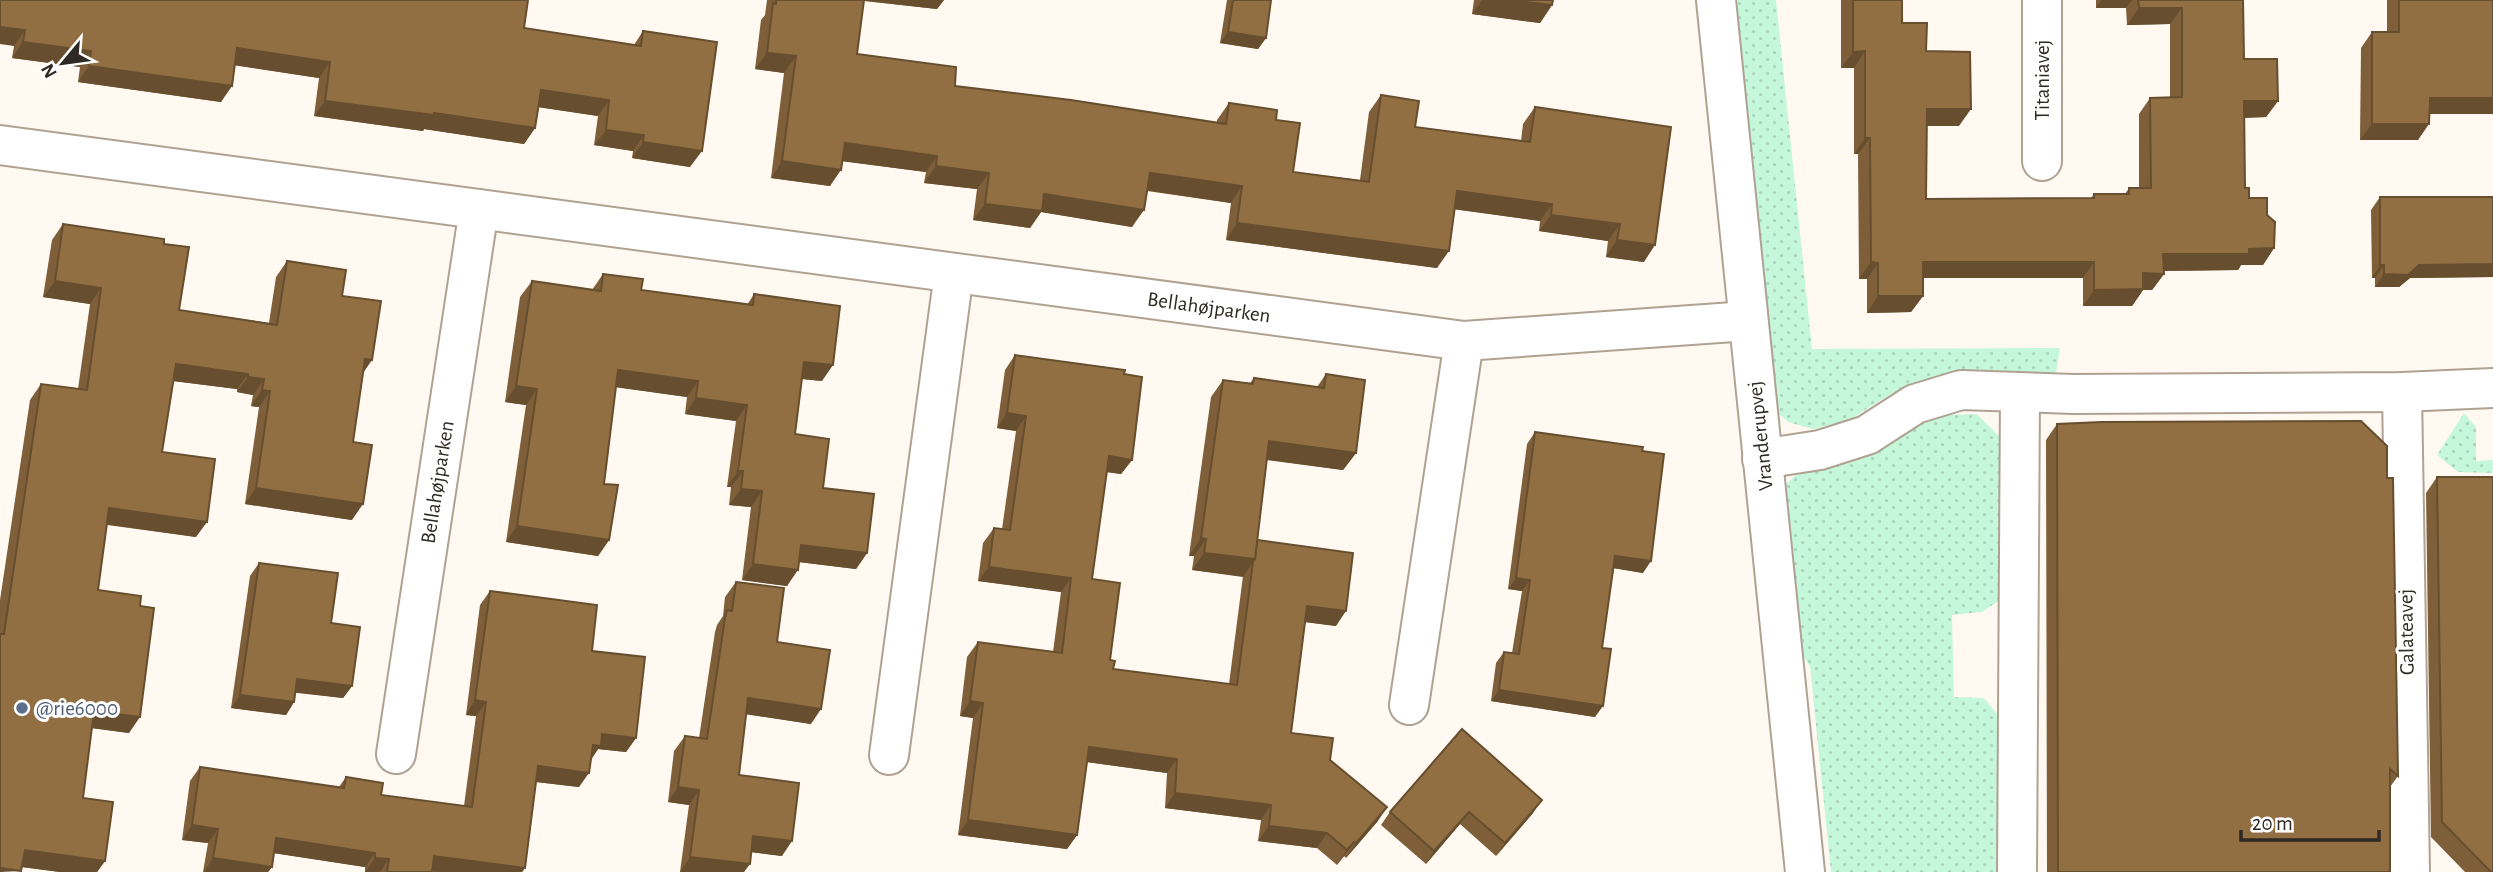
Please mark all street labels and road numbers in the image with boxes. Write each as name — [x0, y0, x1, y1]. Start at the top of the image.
street label: Titaniavej — [2032, 40, 2053, 120]
street label: Bellahøjparken — [1146, 288, 1272, 327]
street label: Vranderupvej — [1744, 380, 1777, 492]
street label: Bellahøjparken — [417, 419, 458, 545]
street label: Galateavej — [2395, 589, 2418, 675]

